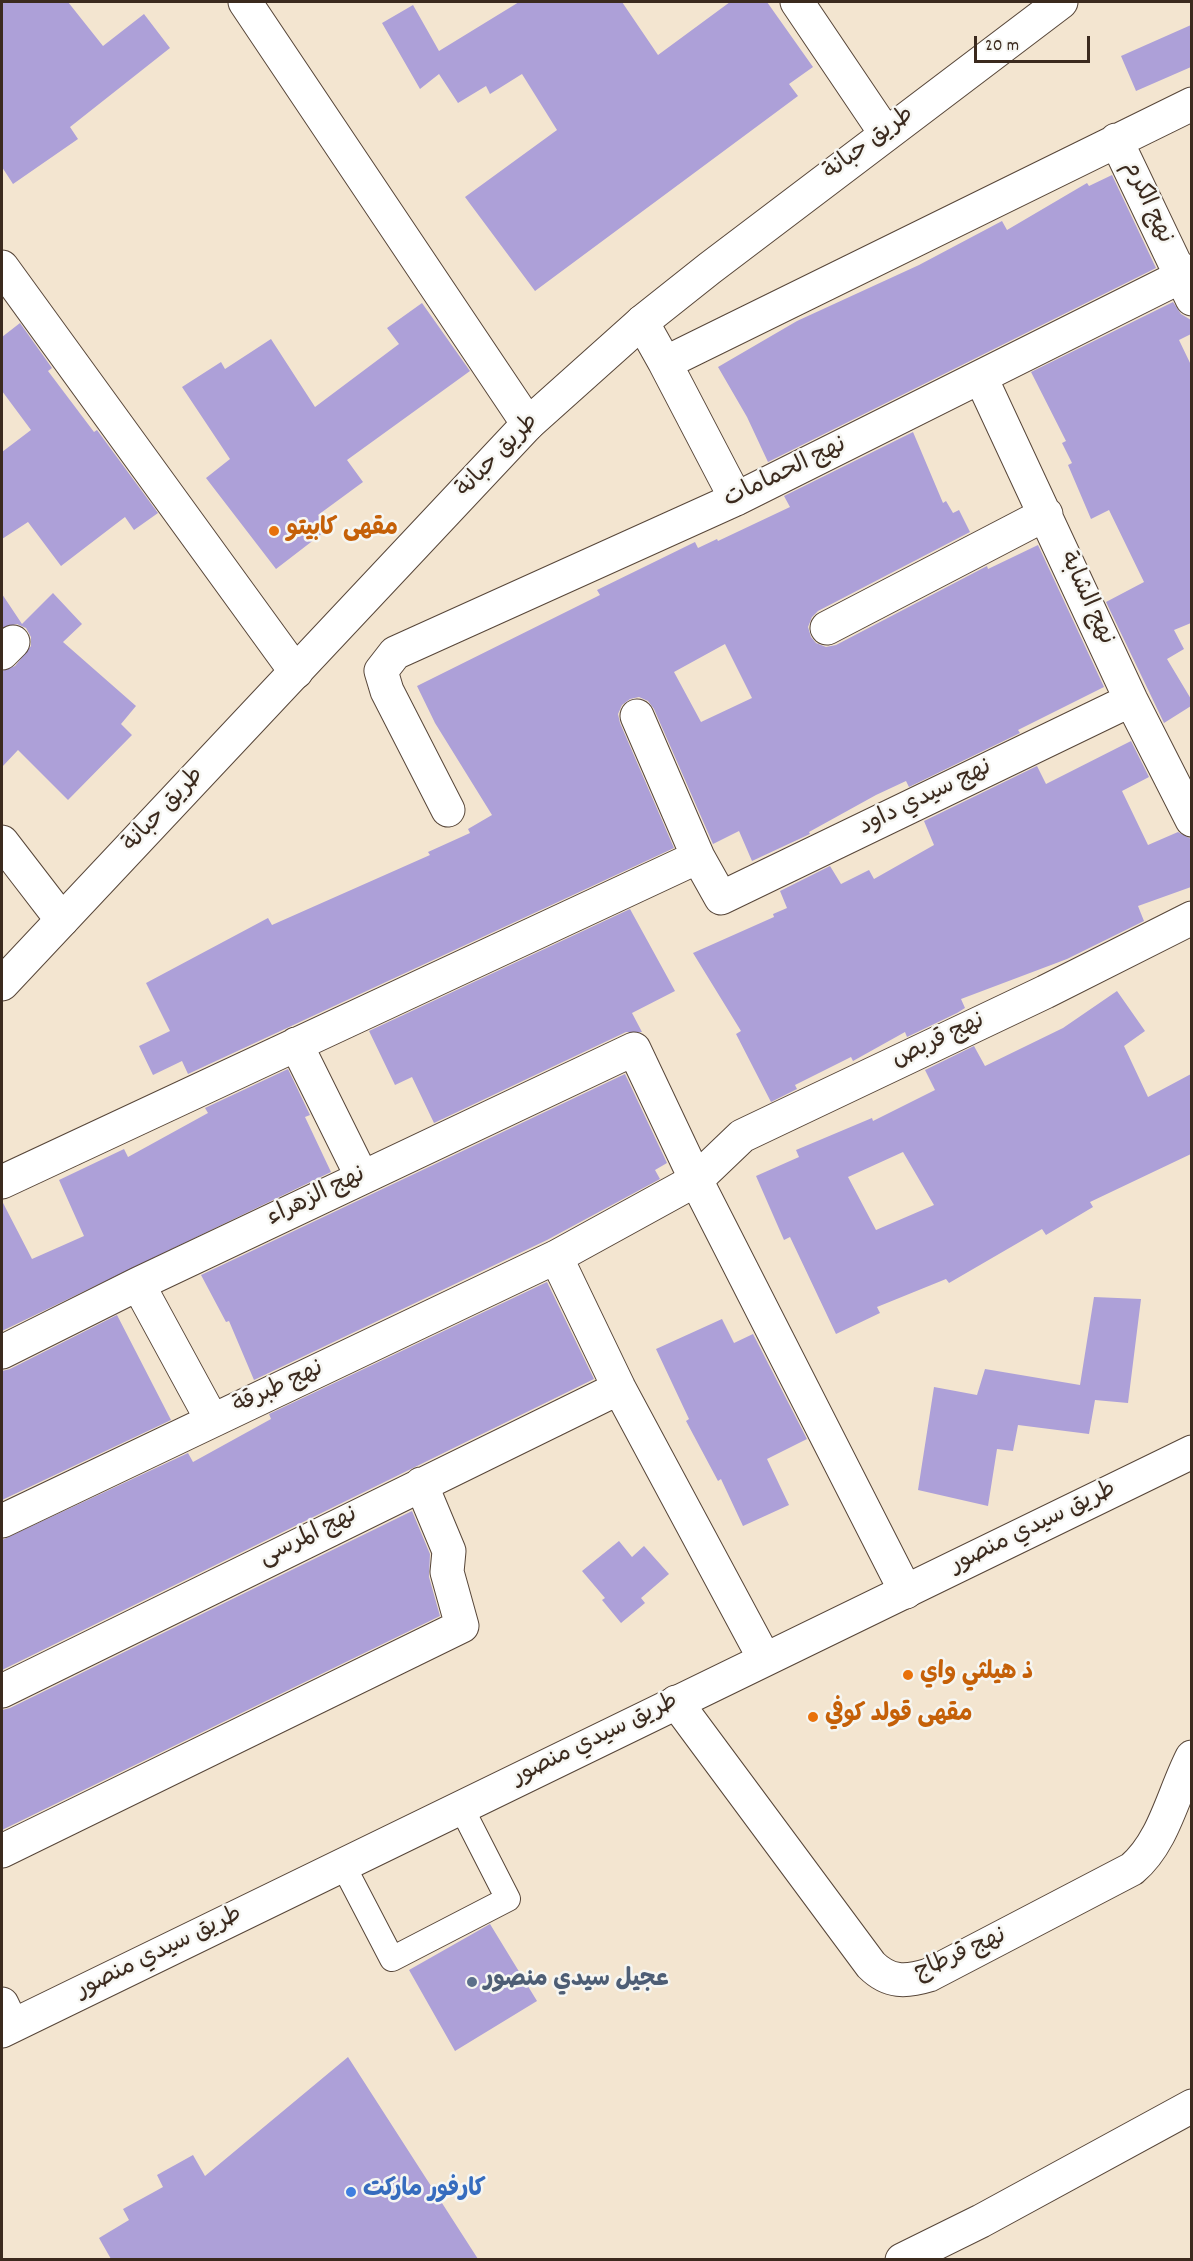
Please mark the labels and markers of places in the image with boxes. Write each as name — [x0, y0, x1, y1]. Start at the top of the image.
place label: مقهى كابيتو — [286, 517, 398, 545]
marker: مقهى كابيتو — [267, 524, 281, 538]
place label: ذ هيلثي واي — [920, 1661, 1033, 1689]
marker: ذ هيلثي واي — [901, 1668, 915, 1682]
place label: مقهى قولد كوفي — [825, 1703, 972, 1731]
marker: مقهى قولد كوفي — [806, 1710, 820, 1724]
place label: عجيل سيدي منصور — [484, 1968, 668, 1996]
marker: عجيل سيدي منصور — [465, 1975, 479, 1989]
place label: كارفور ماركت — [363, 2178, 486, 2206]
marker: كارفور ماركت — [344, 2185, 358, 2199]

